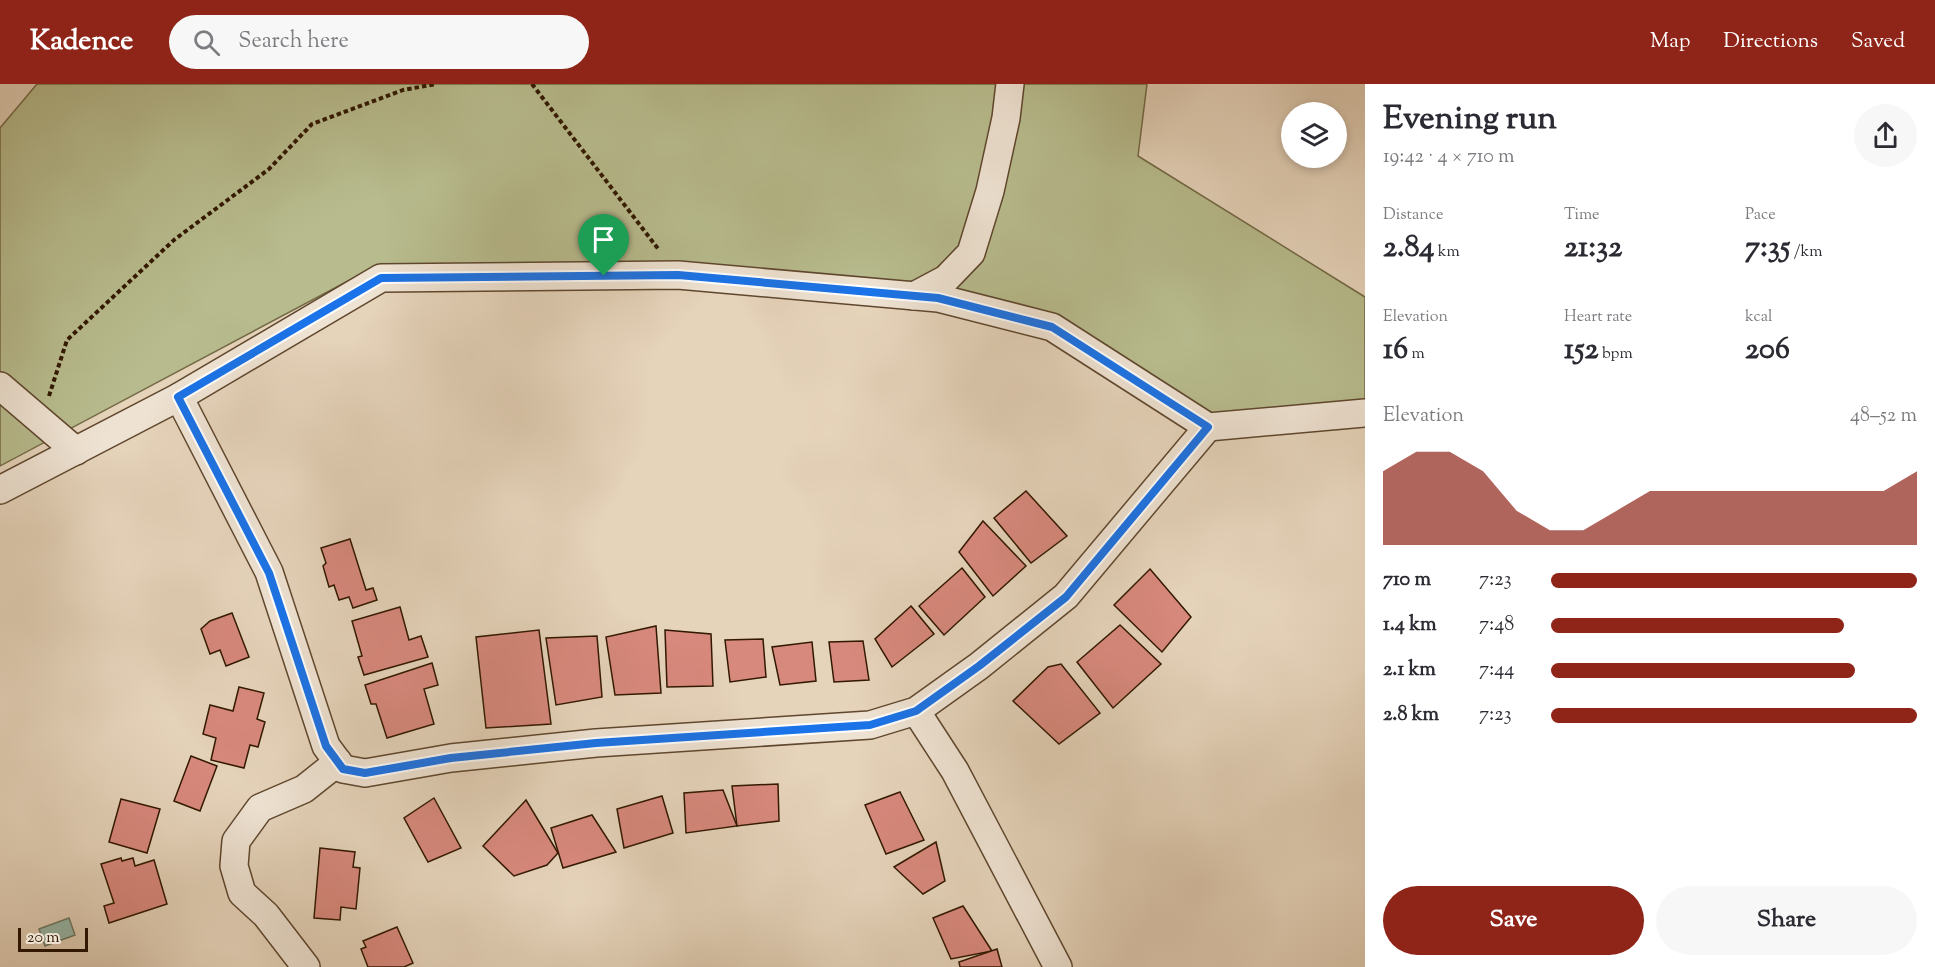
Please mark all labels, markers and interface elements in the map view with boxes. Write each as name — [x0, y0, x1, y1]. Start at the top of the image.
search box — [169, 15, 589, 69]
text: Kadence — [30, 22, 133, 62]
icon: search — [190, 26, 223, 59]
text: Search here — [238, 26, 349, 58]
text: Map — [1650, 27, 1690, 57]
text: Directions — [1723, 27, 1818, 57]
text: Saved — [1851, 27, 1905, 57]
text: Evening run — [1383, 96, 1557, 144]
map controls — [1281, 102, 1347, 168]
button: layers — [1281, 102, 1347, 168]
button: share — [1854, 104, 1917, 167]
text: 19:42 · 4 × 710 m — [1383, 143, 1515, 172]
text: Distance — [1383, 204, 1443, 227]
text: Time — [1564, 204, 1600, 227]
text: Pace — [1745, 204, 1776, 227]
pin — [578, 214, 629, 276]
icon: arrive — [587, 223, 620, 256]
text: 2.84 — [1383, 227, 1434, 270]
text: 21:32 — [1564, 227, 1622, 270]
text: 7:35 — [1745, 227, 1790, 270]
text: km — [1434, 241, 1460, 264]
text: /km — [1790, 241, 1823, 264]
text: Elevation — [1383, 306, 1448, 329]
text: Heart rate — [1564, 306, 1632, 329]
text: kcal — [1745, 306, 1773, 329]
text: 16 — [1383, 329, 1408, 372]
text: 152 — [1564, 329, 1599, 372]
text: 206 — [1745, 329, 1790, 372]
text: m — [1408, 343, 1425, 366]
text: bpm — [1599, 343, 1633, 366]
text: Elevation — [1383, 402, 1464, 431]
text: 48–52 m — [1850, 402, 1917, 431]
text: 710 m — [1383, 566, 1431, 595]
text: 7:23 — [1479, 566, 1512, 595]
text: 1.4 km — [1383, 611, 1437, 640]
text: 7:48 — [1479, 611, 1514, 640]
text: 2.1 km — [1383, 656, 1436, 685]
text: 7:44 — [1479, 656, 1514, 685]
text: 2.8 km — [1383, 701, 1439, 730]
text: 7:23 — [1479, 701, 1512, 730]
button: Save — [1383, 886, 1644, 955]
button: Share — [1656, 886, 1917, 955]
scale bar — [18, 925, 88, 952]
text: 20 m — [27, 927, 60, 950]

